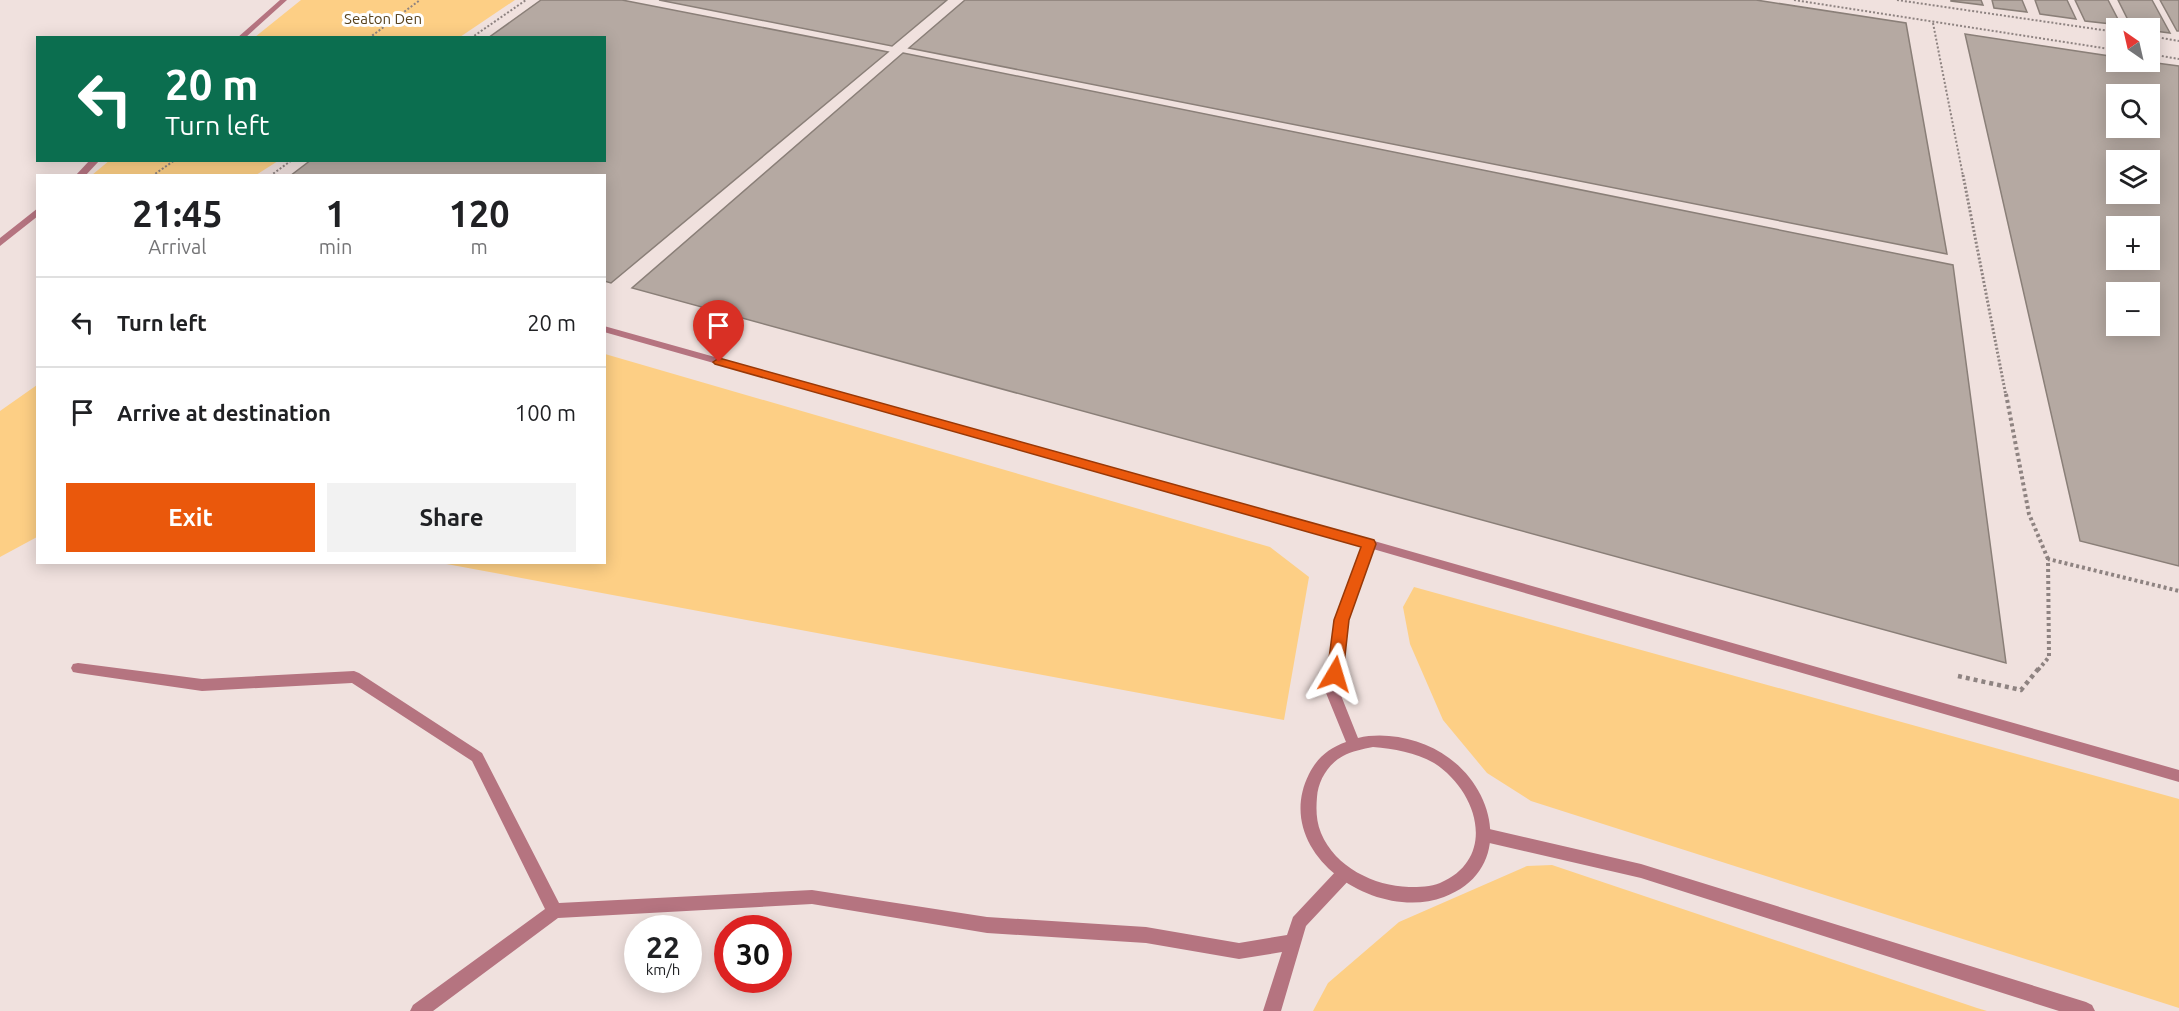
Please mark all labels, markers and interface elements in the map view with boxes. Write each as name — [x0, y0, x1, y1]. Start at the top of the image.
park label: Seaton Den — [344, 10, 422, 27]
north arrow — [2106, 18, 2160, 72]
map controls — [2106, 18, 2160, 336]
icon: left — [66, 60, 144, 138]
text: 20 m — [165, 61, 259, 108]
button: search — [2106, 84, 2160, 138]
text: Turn left — [165, 110, 269, 140]
button: layers — [2106, 150, 2160, 204]
text: 21:45 — [132, 193, 222, 234]
text: 1 — [325, 193, 346, 234]
text: 120 — [449, 193, 510, 234]
button: + — [2106, 216, 2160, 270]
text: Arrival — [148, 235, 207, 258]
text: min — [319, 235, 352, 258]
text: m — [471, 235, 488, 258]
button: − — [2106, 282, 2160, 336]
pin — [693, 300, 744, 362]
icon: left — [66, 306, 99, 339]
icon: arrive — [702, 309, 735, 342]
text: Turn left — [117, 310, 207, 335]
text: 20 m — [527, 310, 576, 335]
icon: arrive — [66, 396, 99, 429]
text: Arrive at destination — [117, 400, 331, 425]
text: 100 m — [515, 400, 576, 425]
button: Exit — [66, 483, 315, 552]
button: Share — [327, 483, 576, 552]
position arrow — [1303, 642, 1367, 706]
speed limit sign: 30 — [714, 915, 792, 993]
text: 22 — [646, 930, 680, 964]
text: km/h — [646, 961, 680, 978]

